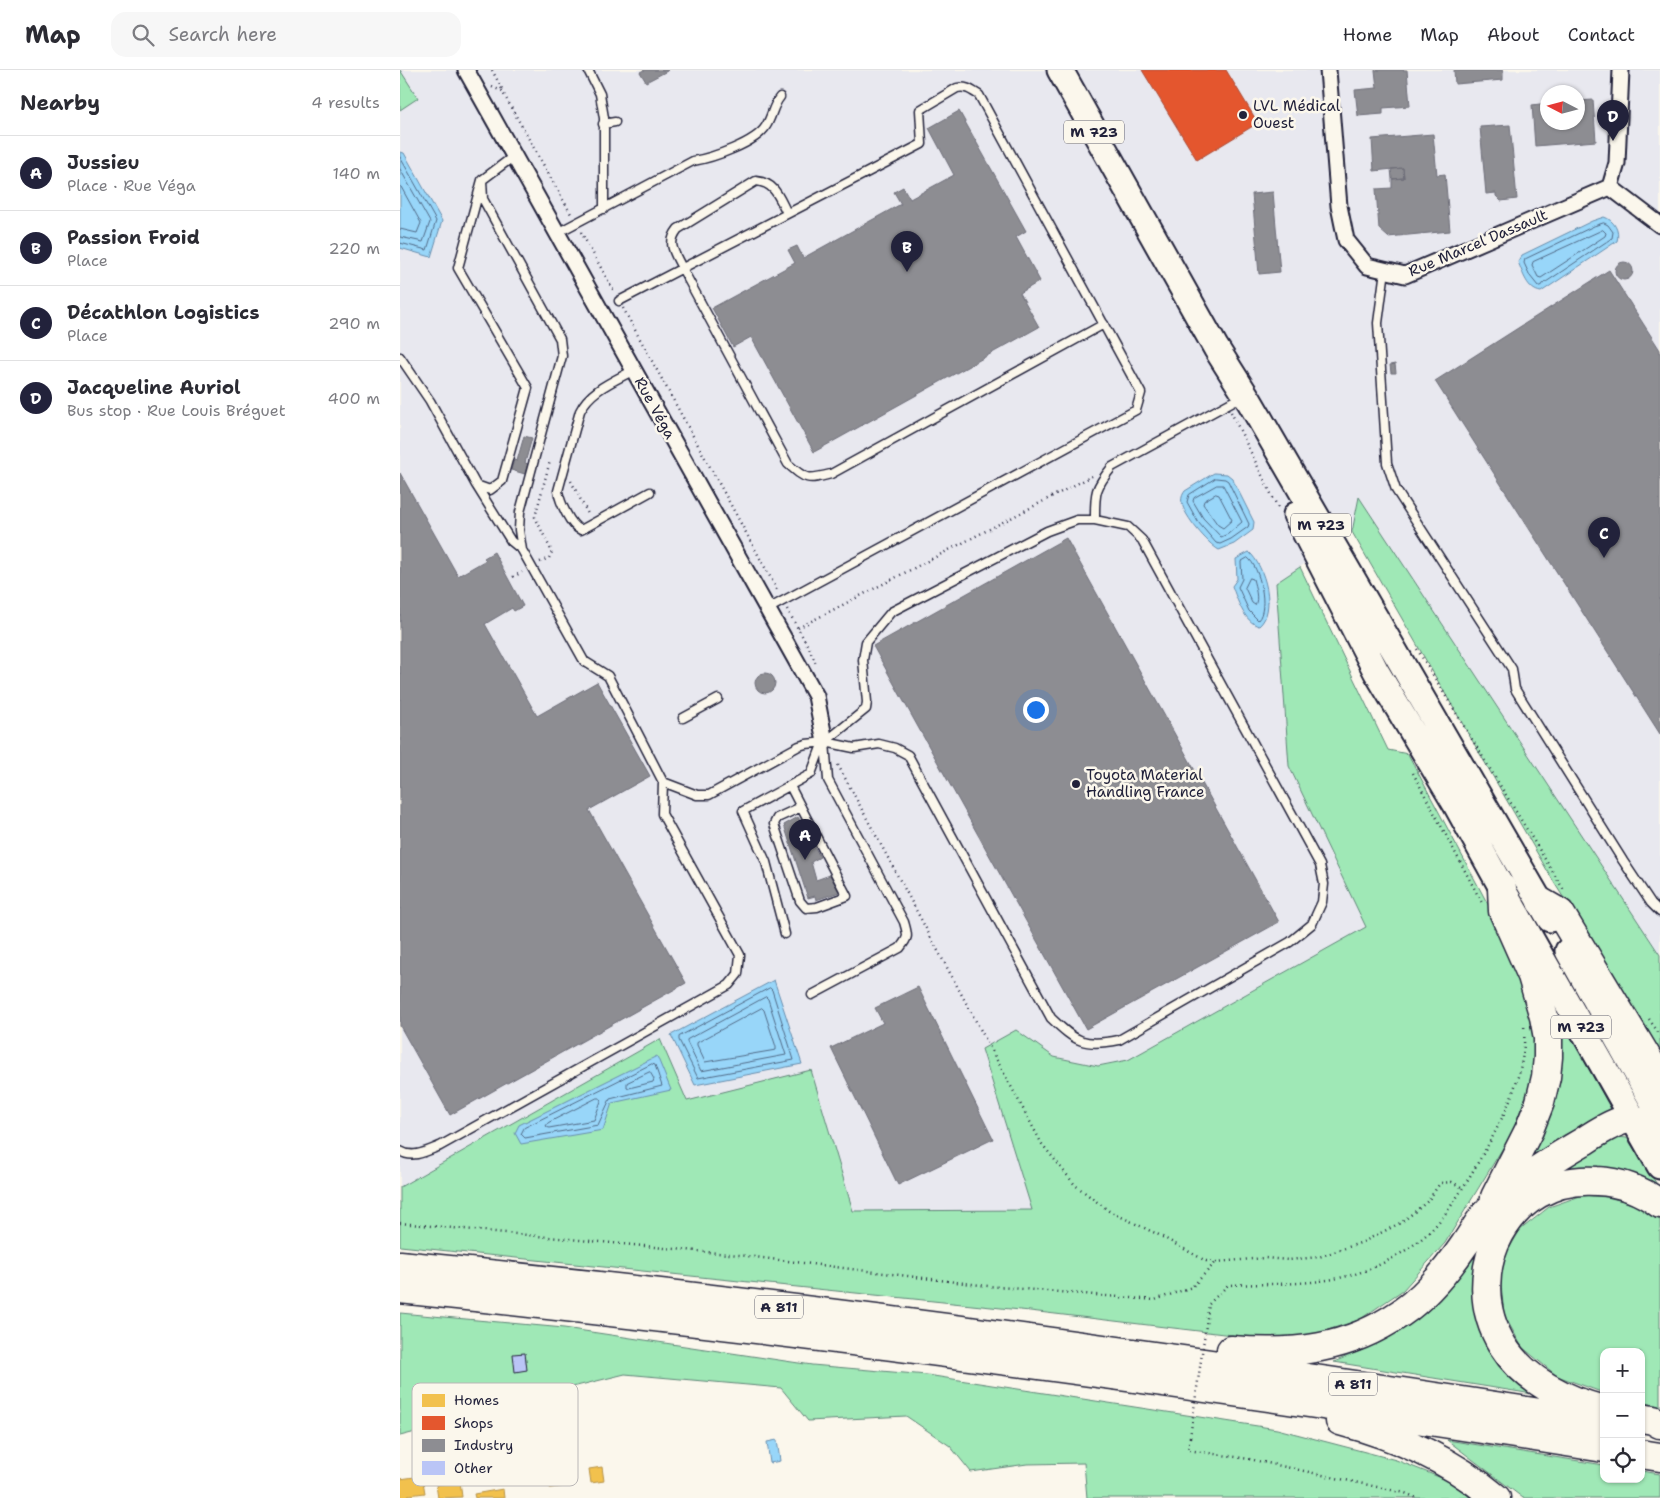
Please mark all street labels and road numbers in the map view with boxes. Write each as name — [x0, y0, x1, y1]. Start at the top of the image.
road number: M 723 — [1064, 121, 1124, 144]
street label: Rue Marcel Dassault — [1405, 205, 1551, 281]
street label: Rue Véga — [630, 373, 681, 443]
road number: M 723 — [1291, 514, 1351, 536]
road number: M 723 — [1551, 1016, 1611, 1039]
road number: A 811 — [755, 1296, 803, 1318]
road number: A 811 — [1329, 1372, 1377, 1396]

